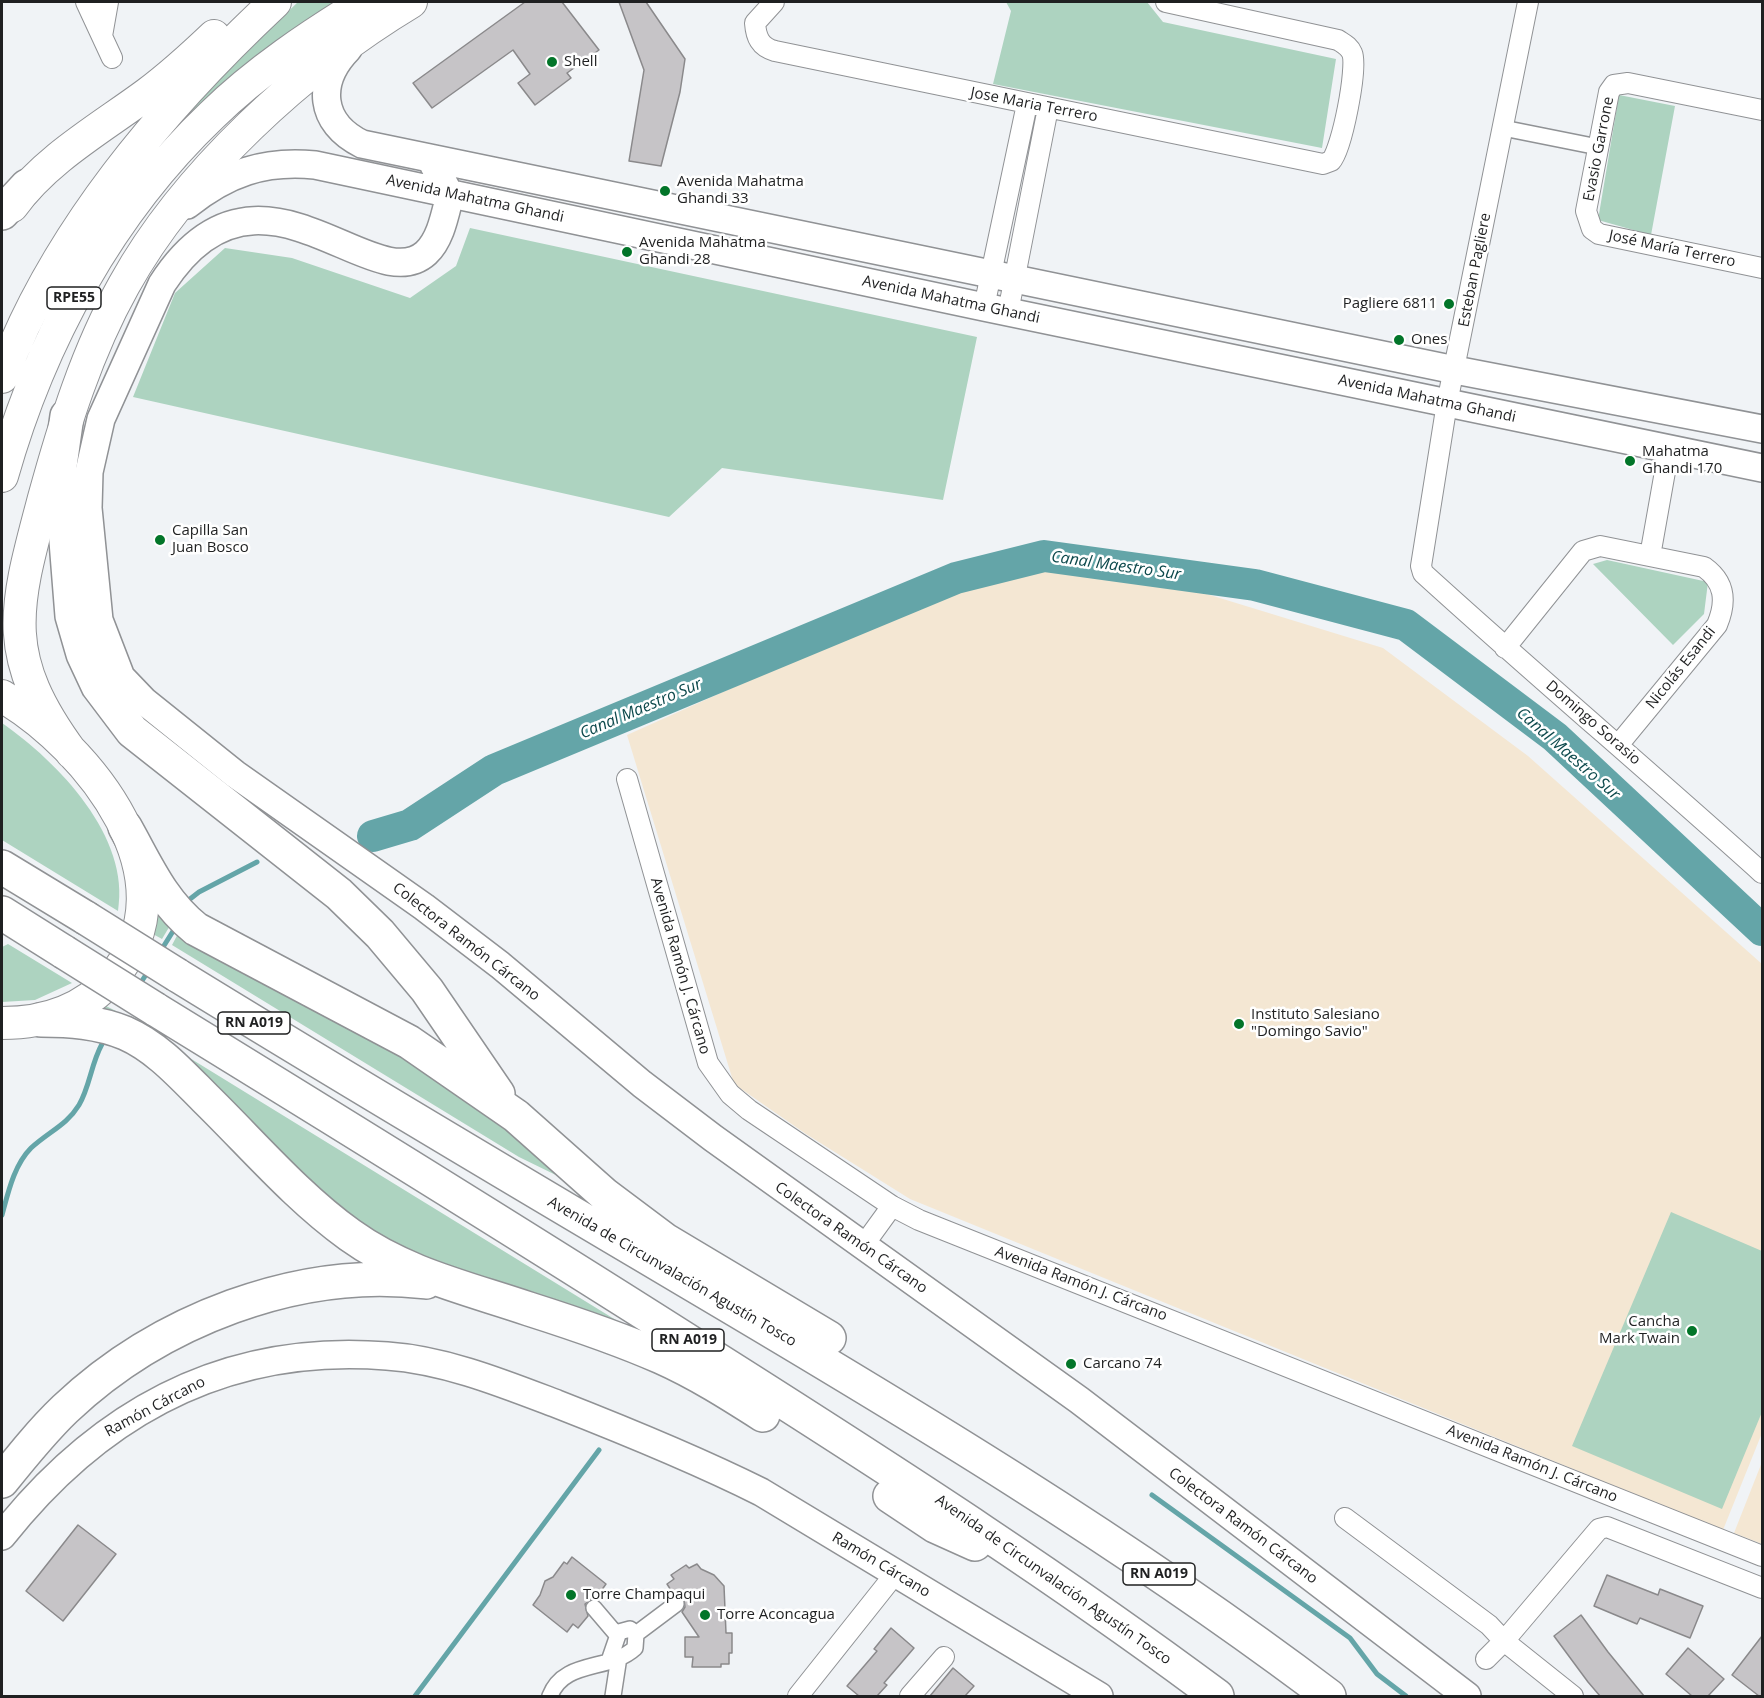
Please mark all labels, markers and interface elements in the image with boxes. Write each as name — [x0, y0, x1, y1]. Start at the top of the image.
place label: Shell — [564, 53, 597, 71]
marker: Shell — [545, 55, 559, 69]
street label: Jose Maria Terrero — [969, 84, 1099, 126]
street label: Evasio Garrone — [1580, 95, 1618, 203]
street label: Avenida Mahatma Ghandi — [384, 171, 566, 227]
place label: Avenida Mahatma Ghandi 33 — [677, 173, 804, 208]
marker: Avenida Mahatma Ghandi 33 — [658, 184, 672, 198]
street label: Esteban Pagliere — [1455, 211, 1495, 329]
street label: José María Terrero — [1607, 227, 1737, 271]
place label: Avenida Mahatma Ghandi 28 — [639, 234, 766, 269]
marker: Avenida Mahatma Ghandi 28 — [620, 245, 634, 259]
street label: Avenida Mahatma Ghandi — [860, 272, 1042, 328]
road number: RPE55 — [47, 287, 101, 309]
place label: Pagliere 6811 — [1343, 295, 1437, 313]
marker: Pagliere 6811 — [1442, 297, 1456, 311]
place label: Ones — [1411, 331, 1447, 349]
marker: Ones — [1392, 333, 1406, 347]
street label: Avenida Mahatma Ghandi — [1336, 371, 1518, 427]
place label: Mahatma Ghandi 170 — [1642, 443, 1722, 478]
marker: Mahatma Ghandi 170 — [1623, 454, 1637, 468]
place label: Capilla San Juan Bosco — [172, 522, 249, 557]
marker: Capilla San Juan Bosco — [153, 533, 167, 547]
water label: Canal Maestro Sur — [1050, 547, 1182, 585]
street label: Nicolás Esandi — [1642, 623, 1720, 713]
water label: Canal Maestro Sur — [577, 675, 705, 743]
street label: Domingo Sorasio — [1542, 677, 1644, 769]
water label: Canal Maestro Sur — [1512, 704, 1624, 804]
street label: Avenida Ramón J. Cárcano — [646, 876, 714, 1056]
street label: Colectora Ramón Cárcano — [389, 879, 543, 1005]
place label: Instituto Salesiano "Domingo Savio" — [1251, 1006, 1380, 1041]
road number: RN A019 — [218, 1012, 290, 1034]
marker: Instituto Salesiano "Domingo Savio" — [1232, 1017, 1246, 1031]
street label: Colectora Ramón Cárcano — [771, 1178, 931, 1298]
street label: Avenida de Circunvalación Agustín Tosco — [544, 1193, 800, 1351]
street label: Avenida Ramón J. Cárcano — [992, 1243, 1170, 1325]
place label: Cancha Mark Twain — [1599, 1313, 1680, 1348]
marker: Cancha Mark Twain — [1685, 1324, 1699, 1338]
road number: RN A019 — [652, 1329, 724, 1351]
place label: Carcano 74 — [1083, 1355, 1162, 1373]
marker: Carcano 74 — [1064, 1357, 1078, 1371]
street label: Ramón Cárcano — [102, 1373, 208, 1441]
street label: Avenida Ramón J. Cárcano — [1444, 1421, 1620, 1507]
street label: Colectora Ramón Cárcano — [1165, 1464, 1321, 1588]
street label: Avenida de Circunvalación Agustín Tosco — [931, 1491, 1175, 1669]
street label: Ramón Cárcano — [829, 1529, 933, 1601]
road number: RN A019 — [1123, 1563, 1195, 1585]
place label: Torre Champaqui — [583, 1586, 705, 1604]
marker: Torre Champaqui — [564, 1588, 578, 1602]
place label: Torre Aconcagua — [717, 1606, 835, 1624]
marker: Torre Aconcagua — [698, 1608, 712, 1622]

